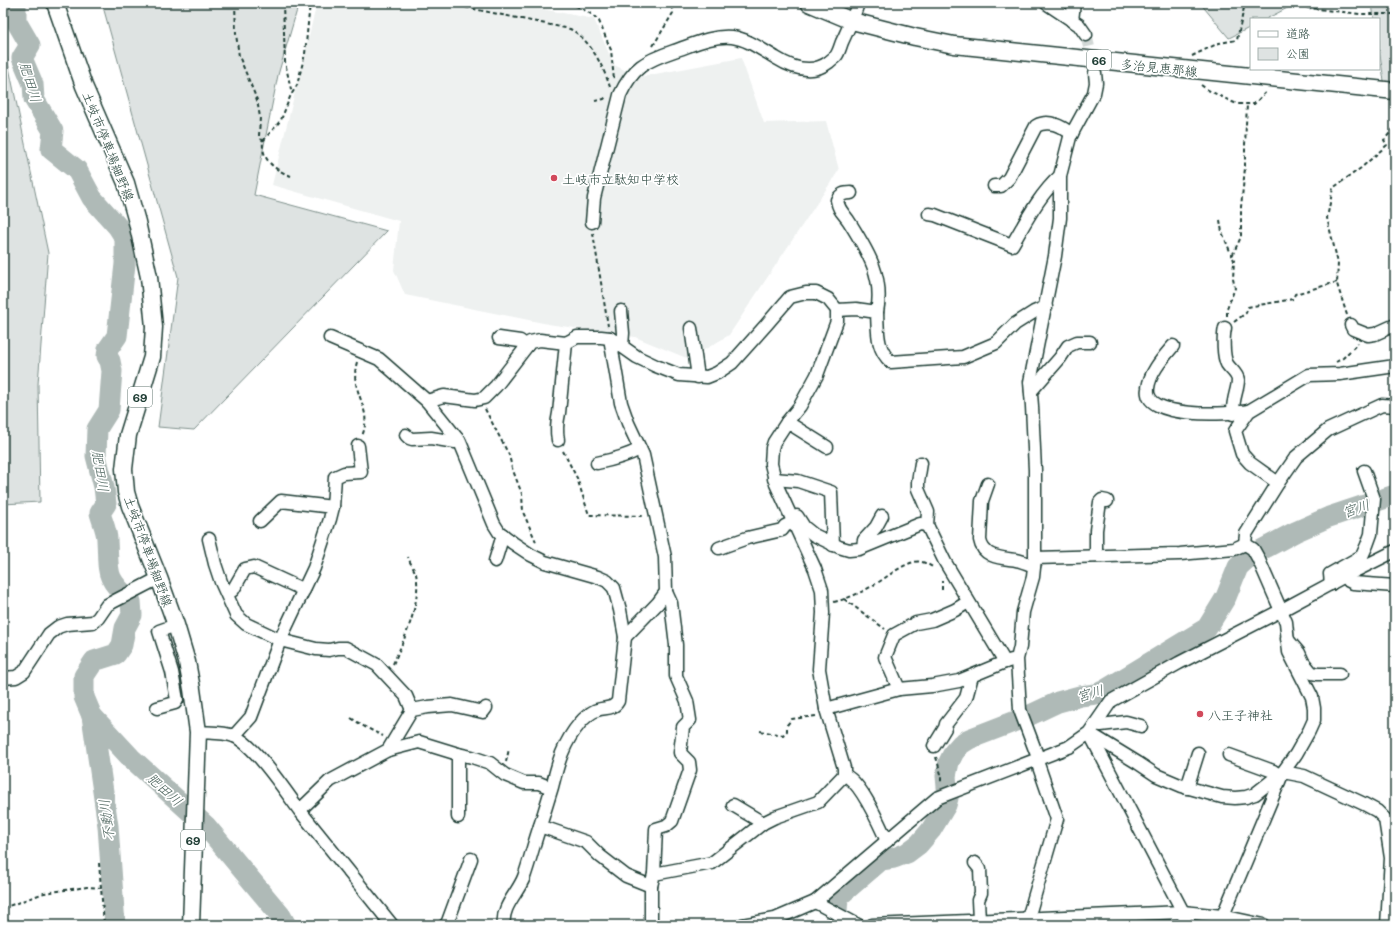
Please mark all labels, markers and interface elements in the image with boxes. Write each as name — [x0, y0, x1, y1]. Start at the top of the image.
legend — [1250, 18, 1380, 70]
text: 道路 — [1286, 25, 1310, 41]
text: 公園 — [1286, 45, 1310, 61]
road number: 66 — [1087, 50, 1111, 70]
street label: 多治見恵那線 — [1119, 54, 1200, 80]
water label: 肥田川 — [16, 59, 46, 105]
street label: 土岐市停車場細野線 — [79, 89, 139, 204]
place label: 土岐市立駄知中学校 — [562, 170, 679, 187]
marker: 土岐市立駄知中学校 — [549, 173, 559, 183]
road number: 69 — [128, 387, 152, 407]
water label: 肥田川 — [88, 449, 114, 493]
street label: 土岐市停車場細野線 — [121, 493, 177, 610]
water label: 宮川 — [1340, 494, 1372, 522]
water label: 宮川 — [1074, 680, 1106, 706]
place label: 八王子神社 — [1208, 706, 1273, 723]
marker: 八王子神社 — [1195, 709, 1205, 719]
water label: 肥田川 — [143, 768, 187, 810]
water label: 不動川 — [94, 798, 118, 842]
road number: 69 — [181, 830, 205, 850]

